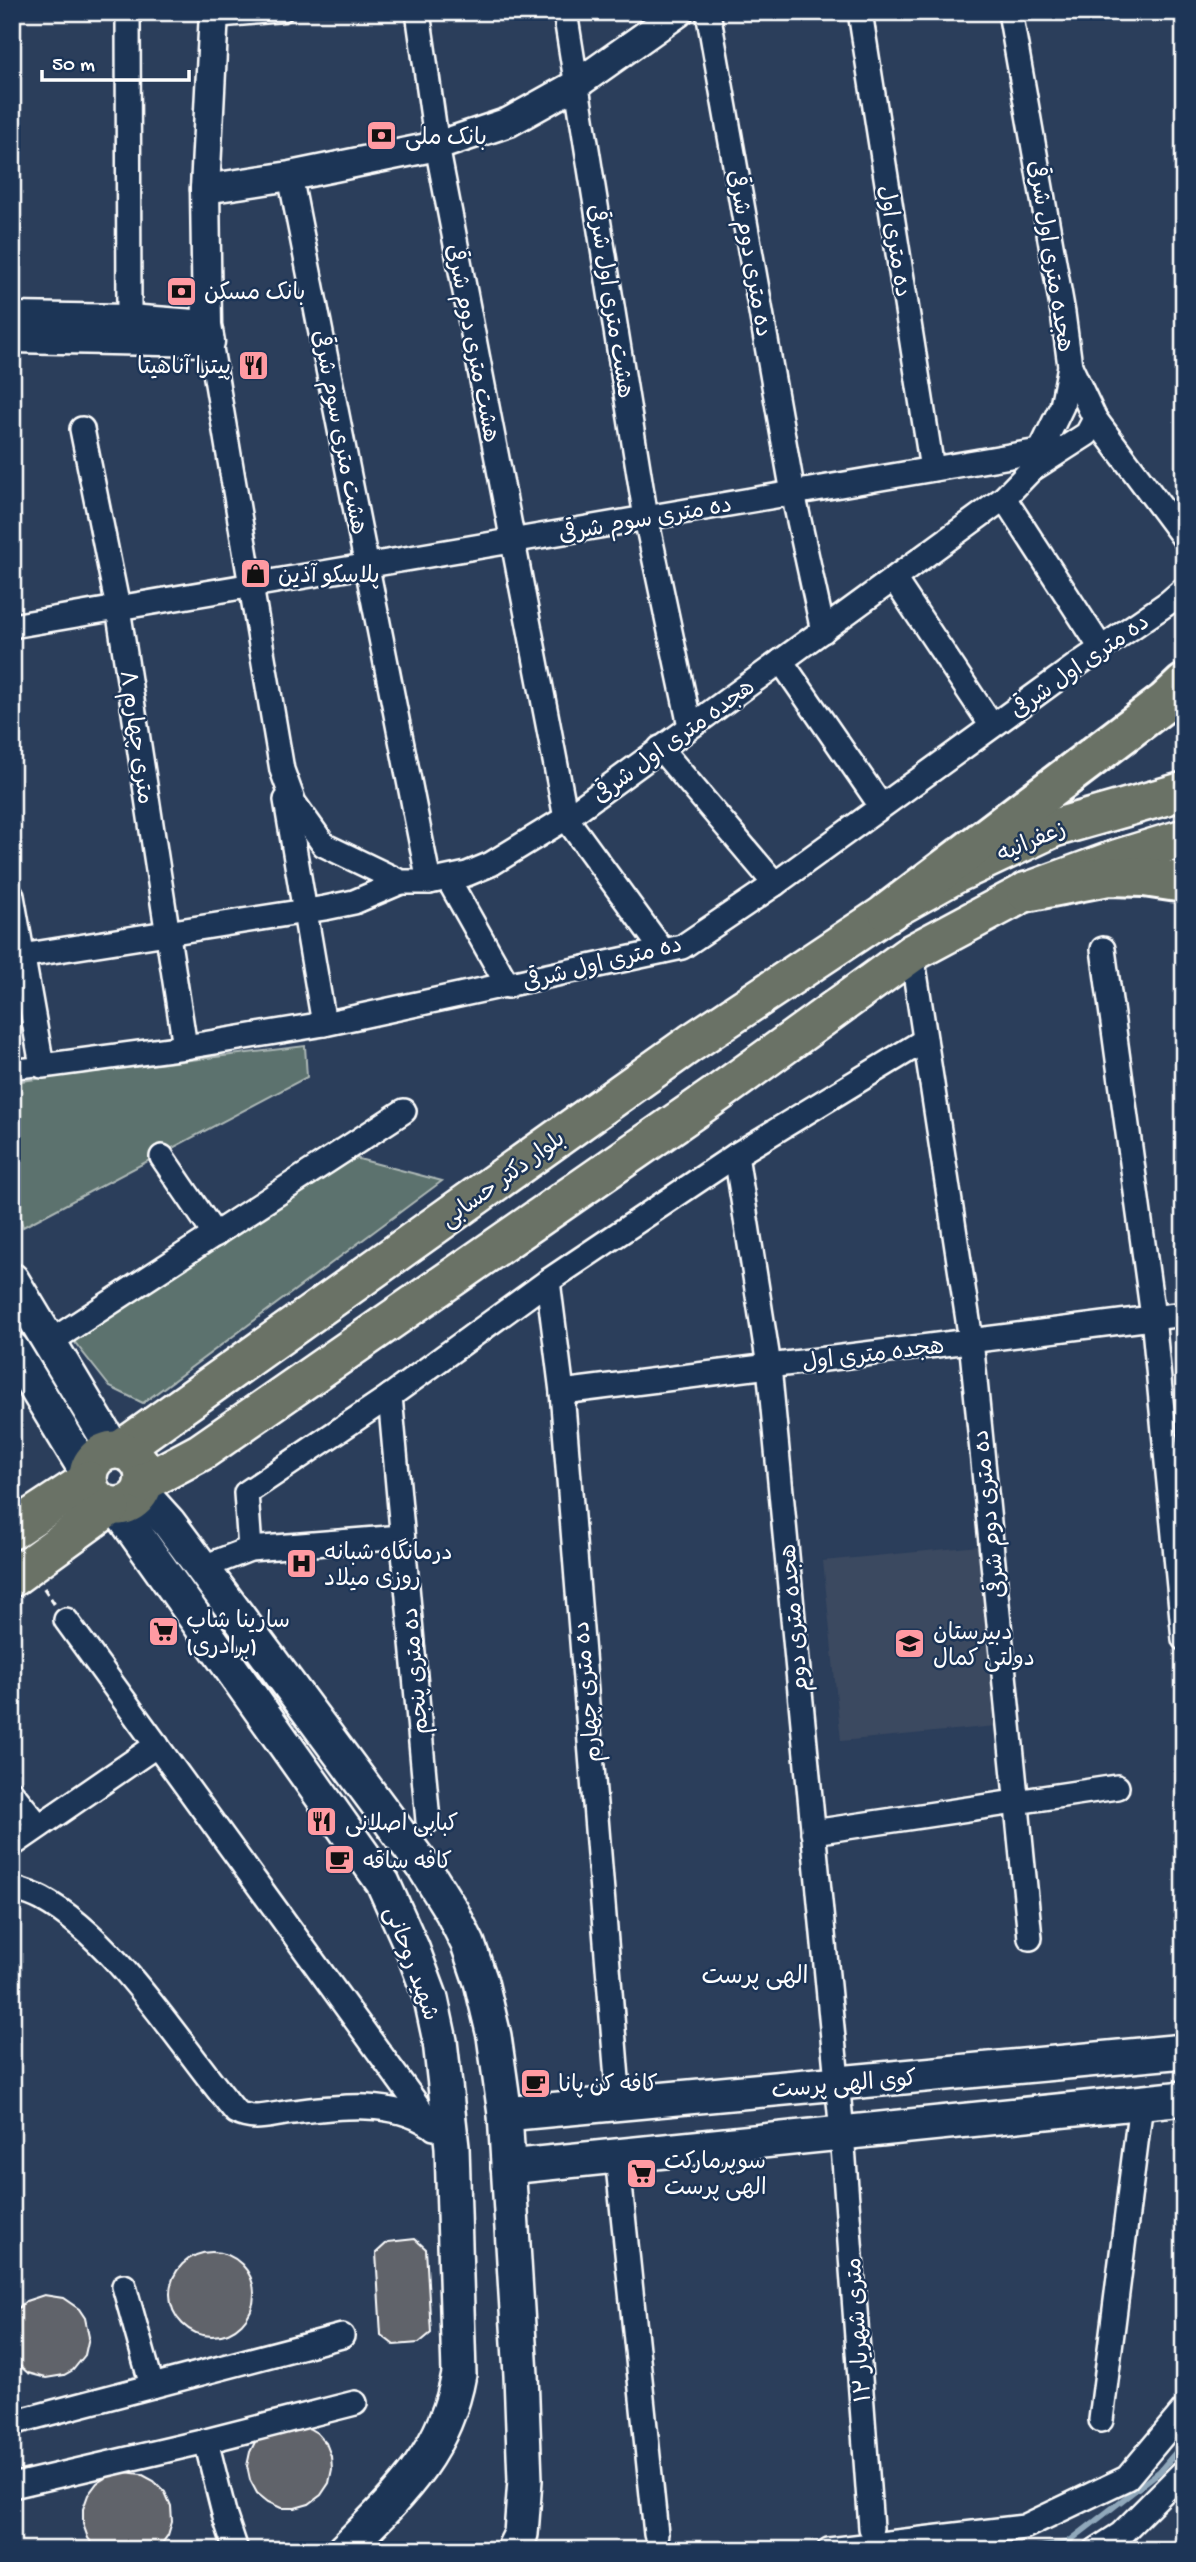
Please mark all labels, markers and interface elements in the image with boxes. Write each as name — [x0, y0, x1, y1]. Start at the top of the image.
scale bar — [42, 38, 189, 82]
text: 50 m — [52, 54, 95, 79]
bank icon: بانک ملی — [365, 119, 399, 153]
place label: بانک ملی — [405, 126, 487, 153]
street label: هجده متری اول شرقی — [1020, 158, 1081, 354]
street label: ده متری دوم شرقی — [719, 167, 779, 339]
street label: ده متری اول — [870, 184, 915, 299]
street label: هشت متری اول شرقی — [580, 202, 641, 400]
street label: هشت متری دوم شرقی — [437, 241, 507, 445]
bank icon: بانک مسکن — [164, 274, 198, 308]
place label: بانک مسکن — [204, 281, 305, 308]
street label: هشت متری سوم شرقی — [304, 327, 375, 537]
restaurant icon: پیتزا آناهیتا — [237, 348, 271, 382]
place label: پیتزا آناهیتا — [137, 353, 231, 382]
street label: ده متری سوم شرقی — [556, 489, 734, 550]
shop icon: پلاسکو آذین — [238, 557, 272, 591]
place label: پلاسکو آذین — [278, 562, 380, 591]
street label: ده متری اول شرقی — [1004, 607, 1156, 726]
street label: ۸ متری چهارم — [111, 669, 157, 806]
street label: هجده متری اول شرقی — [586, 672, 761, 811]
street label: زعفرانیه — [994, 817, 1071, 870]
street label: ده متری اول شرقی — [519, 929, 685, 998]
street label: بلوار دکتر حسابی — [437, 1127, 572, 1235]
street label: هجده متری اول — [801, 1334, 946, 1379]
street label: ده متری دوم شرقی — [965, 1428, 1015, 1599]
place label: درمانگاه شبانه روزی میلاد — [324, 1538, 453, 1594]
street label: هجده متری دوم — [777, 1542, 817, 1693]
hospital icon: درمانگاه شبانه روزی میلاد — [284, 1547, 318, 1581]
street label: ده متری پنجم — [398, 1606, 437, 1735]
place label: سارینا شاپ (برادری) — [186, 1609, 290, 1662]
supermarket icon: سارینا شاپ (برادری) — [146, 1615, 180, 1649]
street label: ده متری چهارم — [570, 1620, 610, 1763]
place label: دبیرستان دولتی کمال — [933, 1621, 1035, 1674]
school or university icon: دبیرستان دولتی کمال — [893, 1627, 927, 1661]
restaurant icon: کبابی اصلانی — [305, 1805, 339, 1839]
place label: کبابی اصلانی — [345, 1812, 459, 1839]
cafe icon: کافه ساقه — [323, 1843, 357, 1877]
place label: کافه ساقه — [363, 1850, 452, 1877]
street label: شهید روحانی — [377, 1903, 443, 2025]
district label: الهی پرست — [701, 1964, 809, 1993]
cafe icon: کافه کن پانا — [518, 2066, 552, 2100]
street label: کوی الهی پرست — [771, 2067, 918, 2106]
place label: کافه کن پانا — [558, 2073, 658, 2100]
place label: سوپرمارکت الهی پرست — [664, 2150, 767, 2203]
supermarket icon: سوپرمارکت الهی پرست — [624, 2156, 658, 2190]
street label: ۱۲ متری شهریار — [842, 2257, 879, 2403]

